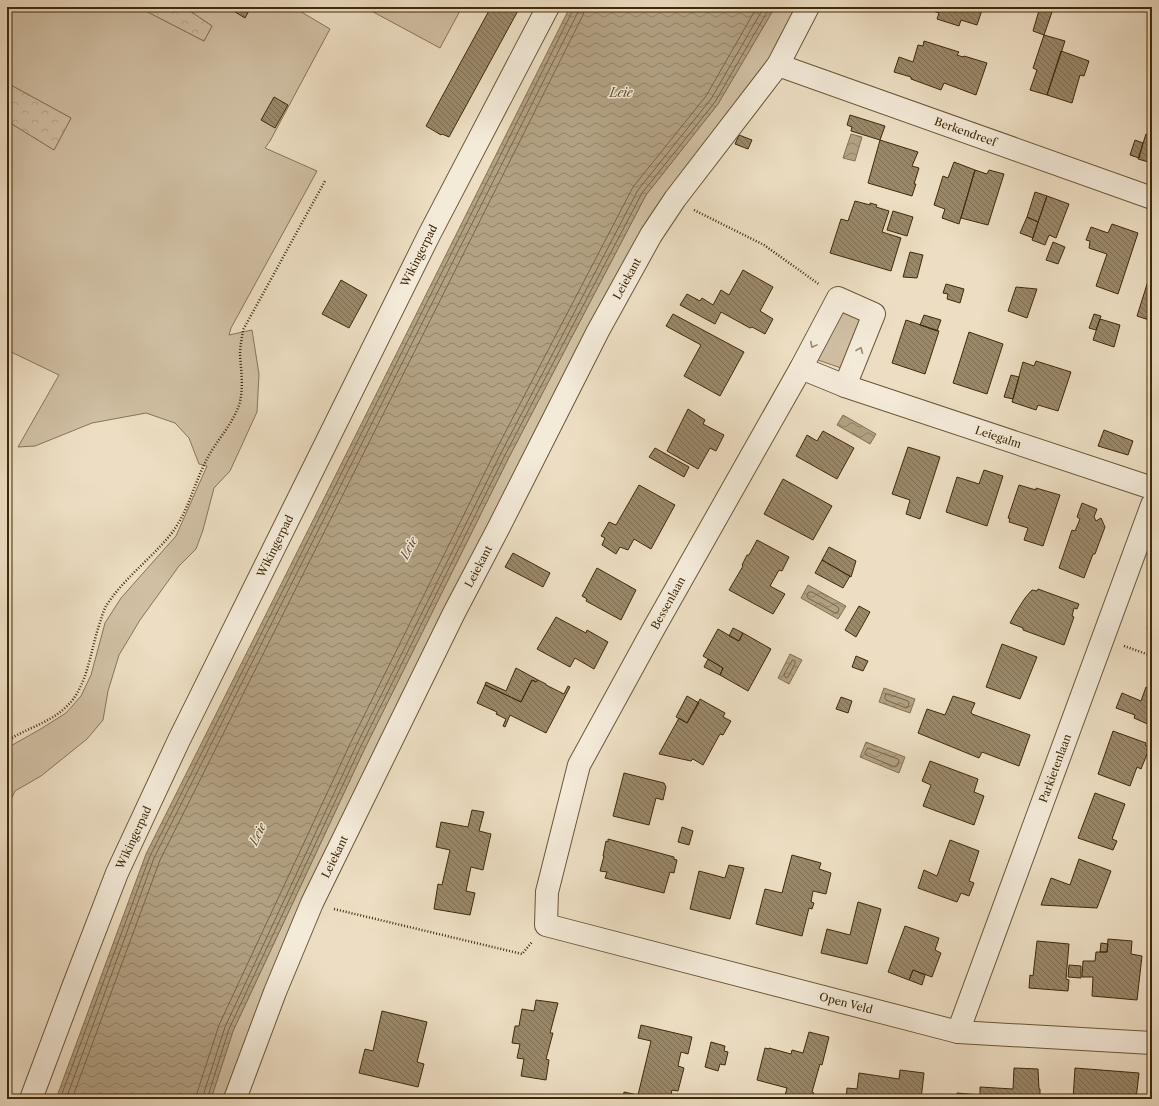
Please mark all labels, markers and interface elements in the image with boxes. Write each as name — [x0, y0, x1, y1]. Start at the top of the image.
water label: Leie — [609, 85, 634, 100]
street label: Berkendreef — [933, 114, 1000, 150]
street label: Wikingerpad — [397, 222, 440, 290]
street label: Leiekant — [610, 255, 644, 302]
one-way arrow — [811, 341, 818, 348]
one-way arrow — [855, 346, 863, 353]
street label: Leiegalm — [973, 423, 1024, 451]
street label: Wikingerpad — [253, 512, 296, 580]
water label: Leie — [396, 533, 421, 562]
street label: Leiekant — [462, 543, 495, 590]
street label: Bessenlaan — [648, 574, 688, 632]
street label: Parkietenlaan — [1036, 732, 1074, 805]
street label: Wikingerpad — [112, 803, 154, 872]
water label: Leie — [245, 819, 270, 848]
street label: Leiekant — [318, 833, 351, 880]
street label: Open Veld — [818, 989, 875, 1017]

